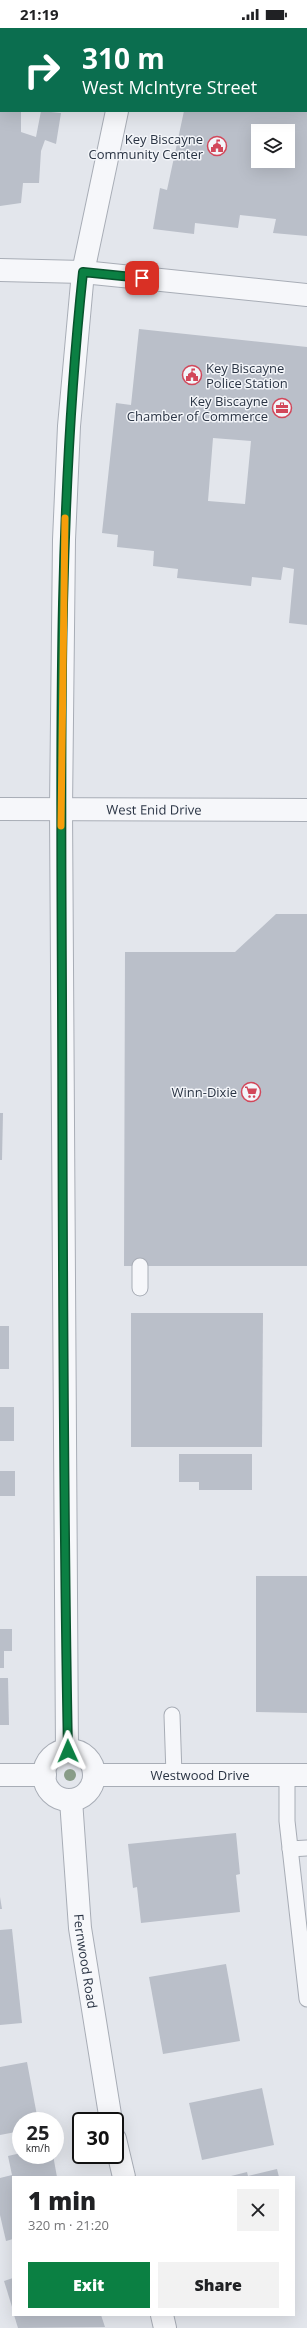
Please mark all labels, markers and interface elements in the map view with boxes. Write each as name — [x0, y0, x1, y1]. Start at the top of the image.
text: 21:19 — [20, 4, 59, 24]
text: 310 m — [82, 39, 165, 77]
icon: right — [16, 44, 68, 96]
text: West McIntyre Street — [82, 75, 257, 99]
map controls — [251, 124, 295, 168]
button: layers — [251, 124, 295, 168]
place label: Key Biscayne Community Center — [88, 130, 204, 163]
public building icon: Key Biscayne Community Center — [206, 135, 228, 157]
pin — [125, 261, 159, 295]
icon: arrive — [131, 267, 153, 289]
place label: Key Biscayne Police Station — [206, 359, 288, 392]
public building icon: Key Biscayne Police Station — [181, 364, 203, 386]
place label: Key Biscayne Chamber of Commerce — [127, 392, 268, 425]
office icon: Key Biscayne Chamber of Commerce — [271, 397, 293, 419]
street label: West Enid Drive — [106, 800, 202, 819]
supermarket icon: Winn-Dixie — [240, 1081, 262, 1103]
place label: Winn-Dixie — [171, 1083, 237, 1101]
position arrow — [47, 1730, 89, 1772]
street label: Westwood Drive — [150, 1766, 250, 1784]
street label: Fernwood Road — [70, 1913, 102, 2010]
speed limit sign: 30 — [72, 2112, 124, 2164]
text: 25 — [27, 2119, 49, 2146]
text: km/h — [26, 2141, 50, 2155]
text: 1 min — [28, 2184, 96, 2217]
button: close — [237, 2189, 279, 2231]
text: 320 m · 21:20 — [28, 2216, 109, 2234]
button: Exit — [28, 2262, 150, 2308]
button: Share — [158, 2262, 279, 2308]

